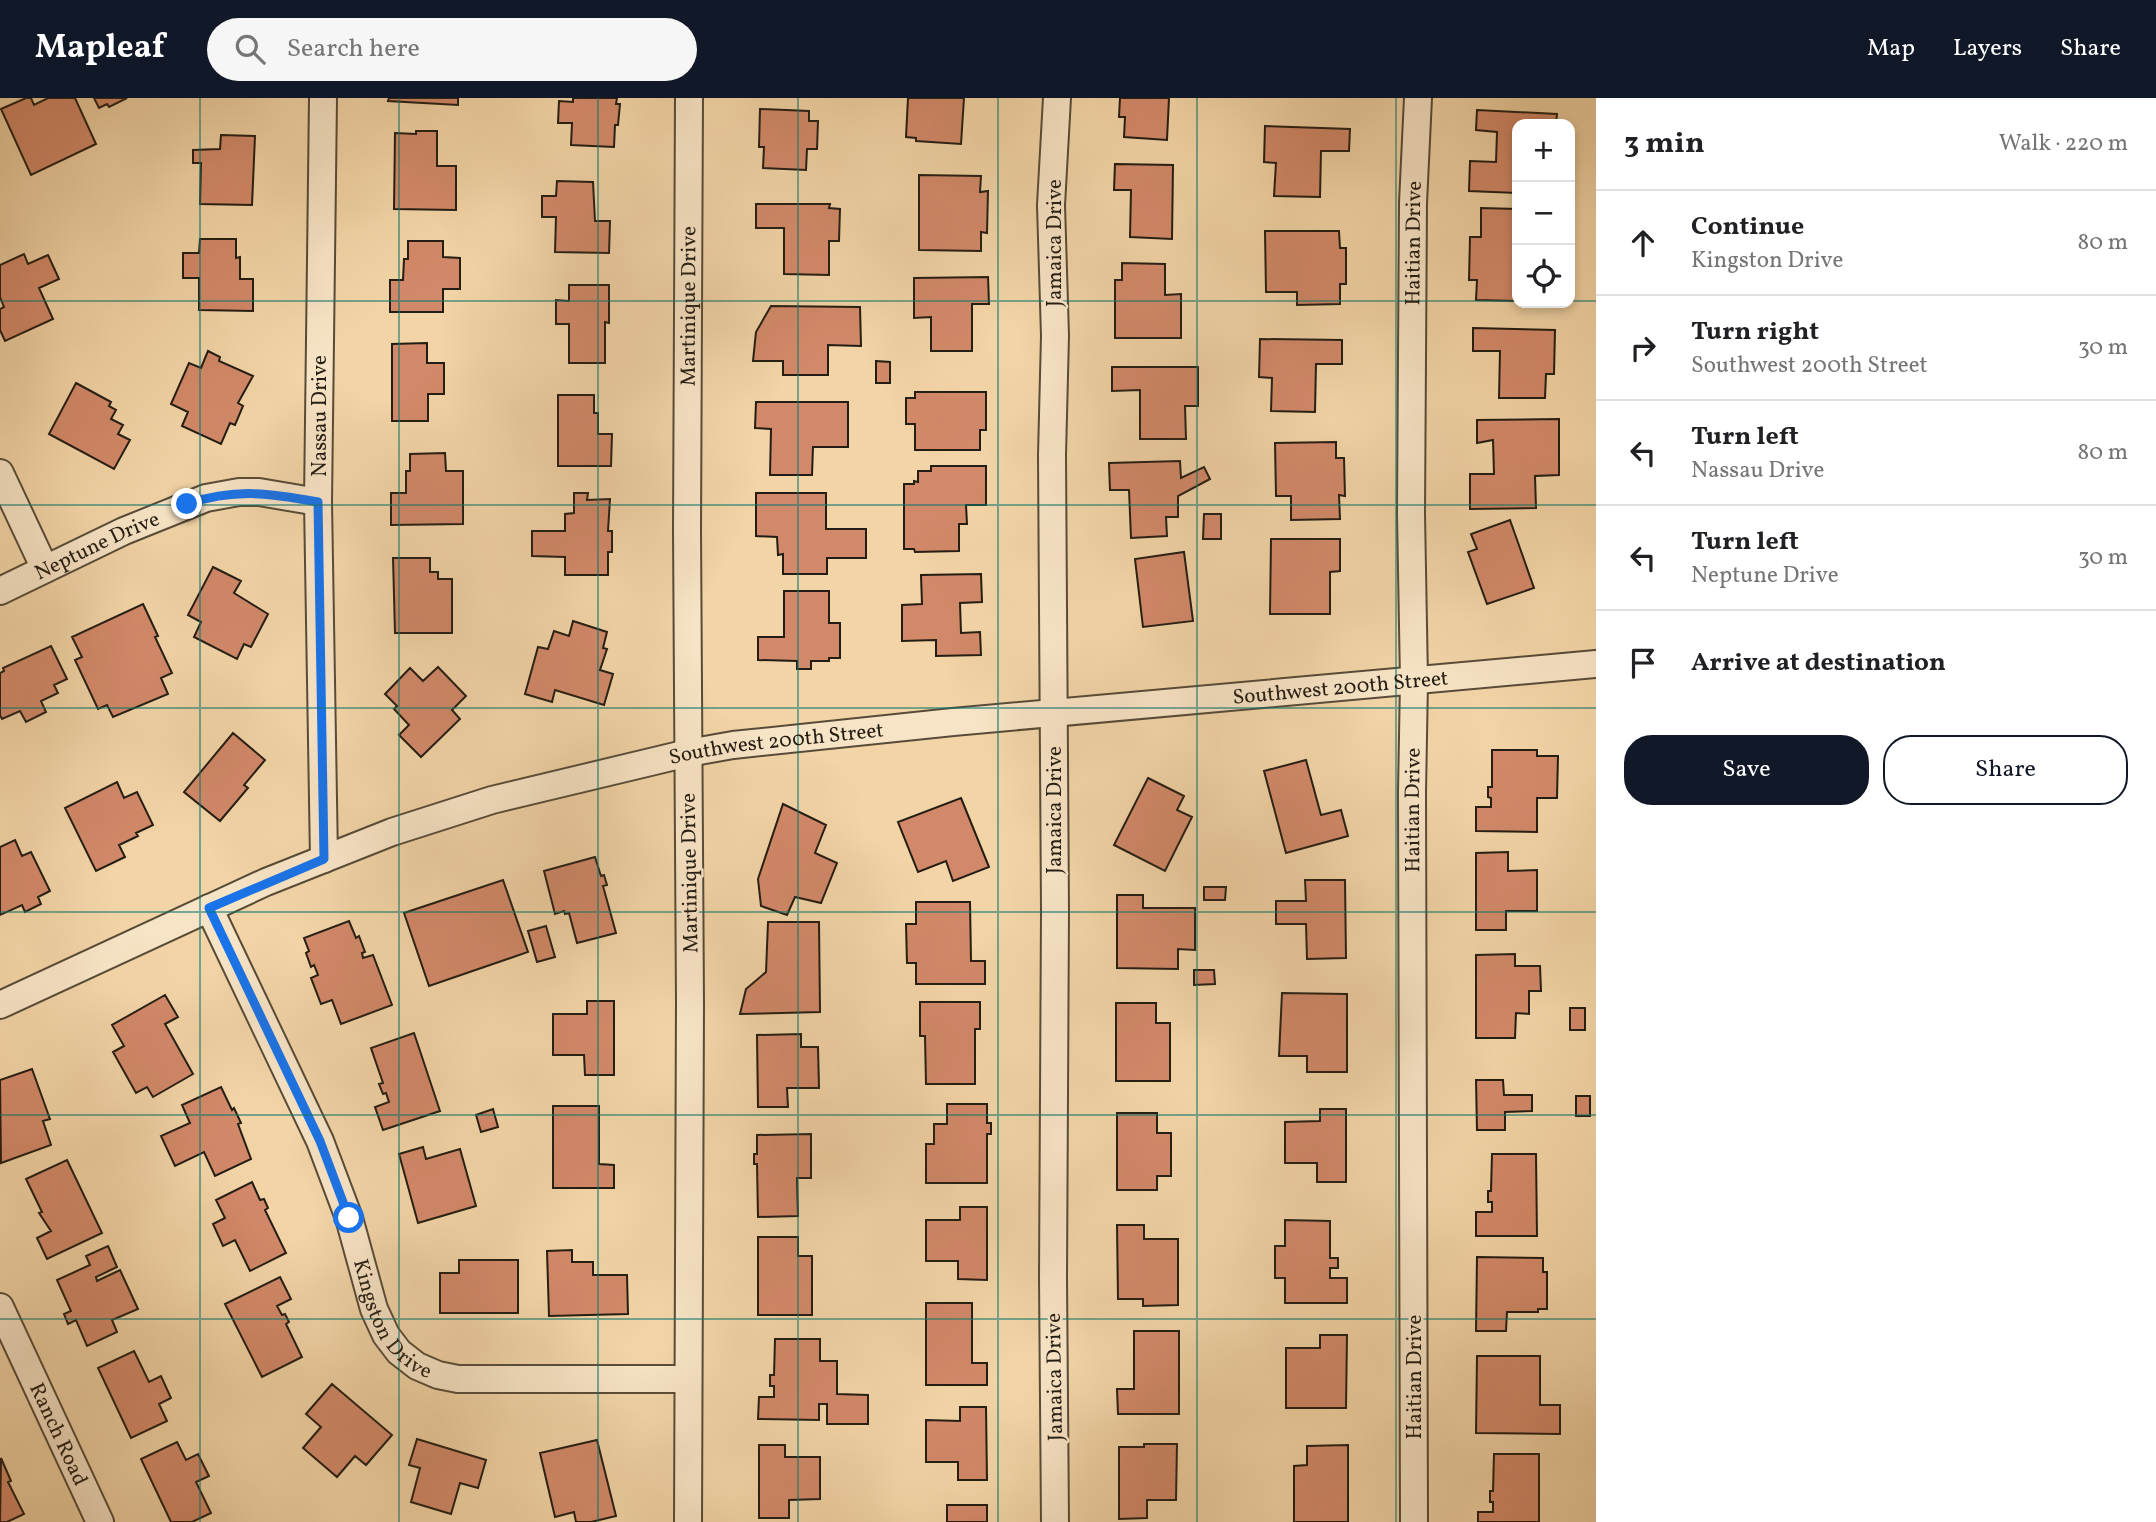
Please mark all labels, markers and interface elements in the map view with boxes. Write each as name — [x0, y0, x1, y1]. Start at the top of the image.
search box — [207, 18, 697, 81]
text: Mapleaf — [35, 26, 165, 72]
icon: search — [231, 30, 269, 68]
text: Search here — [287, 31, 420, 67]
text: Map — [1867, 32, 1915, 66]
text: Layers — [1953, 32, 2022, 66]
text: Share — [2060, 32, 2121, 66]
map controls — [1512, 119, 1575, 308]
button: + — [1512, 119, 1575, 182]
text: 3 min — [1624, 123, 1705, 165]
text: Walk · 220 m — [1999, 128, 2128, 160]
street label: Jamaica Drive — [1041, 179, 1070, 307]
street label: Haitian Drive — [1399, 180, 1430, 306]
button: − — [1512, 182, 1575, 245]
text: Continue — [1691, 209, 1804, 245]
icon: ahead — [1624, 224, 1662, 262]
street label: Martinique Drive — [675, 226, 704, 386]
text: 80 m — [2078, 227, 2128, 259]
button: locate — [1512, 245, 1575, 308]
text: Kingston Drive — [1691, 245, 1843, 277]
text: Turn right — [1691, 314, 1819, 350]
icon: right — [1624, 329, 1662, 367]
text: 30 m — [2078, 332, 2128, 364]
text: Southwest 200th Street — [1691, 350, 1928, 382]
street label: Nassau Drive — [306, 355, 335, 477]
text: Turn left — [1691, 419, 1799, 455]
icon: left — [1624, 434, 1662, 472]
text: 80 m — [2078, 437, 2128, 469]
text: Nassau Drive — [1691, 455, 1824, 487]
route end — [171, 488, 202, 519]
street label: Neptune Drive — [30, 505, 164, 588]
text: Turn left — [1691, 524, 1799, 560]
icon: left — [1624, 539, 1662, 577]
text: 30 m — [2078, 542, 2128, 574]
text: Neptune Drive — [1691, 560, 1839, 592]
icon: arrive — [1624, 644, 1662, 682]
text: Arrive at destination — [1691, 645, 1946, 681]
street label: Southwest 200th Street — [1231, 664, 1449, 713]
street label: Southwest 200th Street — [666, 716, 885, 773]
button: Save — [1624, 735, 1869, 805]
button: Share — [1883, 735, 2128, 805]
street label: Jamaica Drive — [1041, 746, 1070, 874]
street label: Haitian Drive — [1399, 747, 1429, 872]
street label: Martinique Drive — [675, 793, 706, 953]
route start — [333, 1202, 364, 1233]
street label: Kingston Drive — [345, 1256, 436, 1387]
street label: Jamaica Drive — [1040, 1313, 1071, 1441]
street label: Haitian Drive — [1401, 1315, 1430, 1439]
street label: Ranch Road — [21, 1378, 94, 1491]

